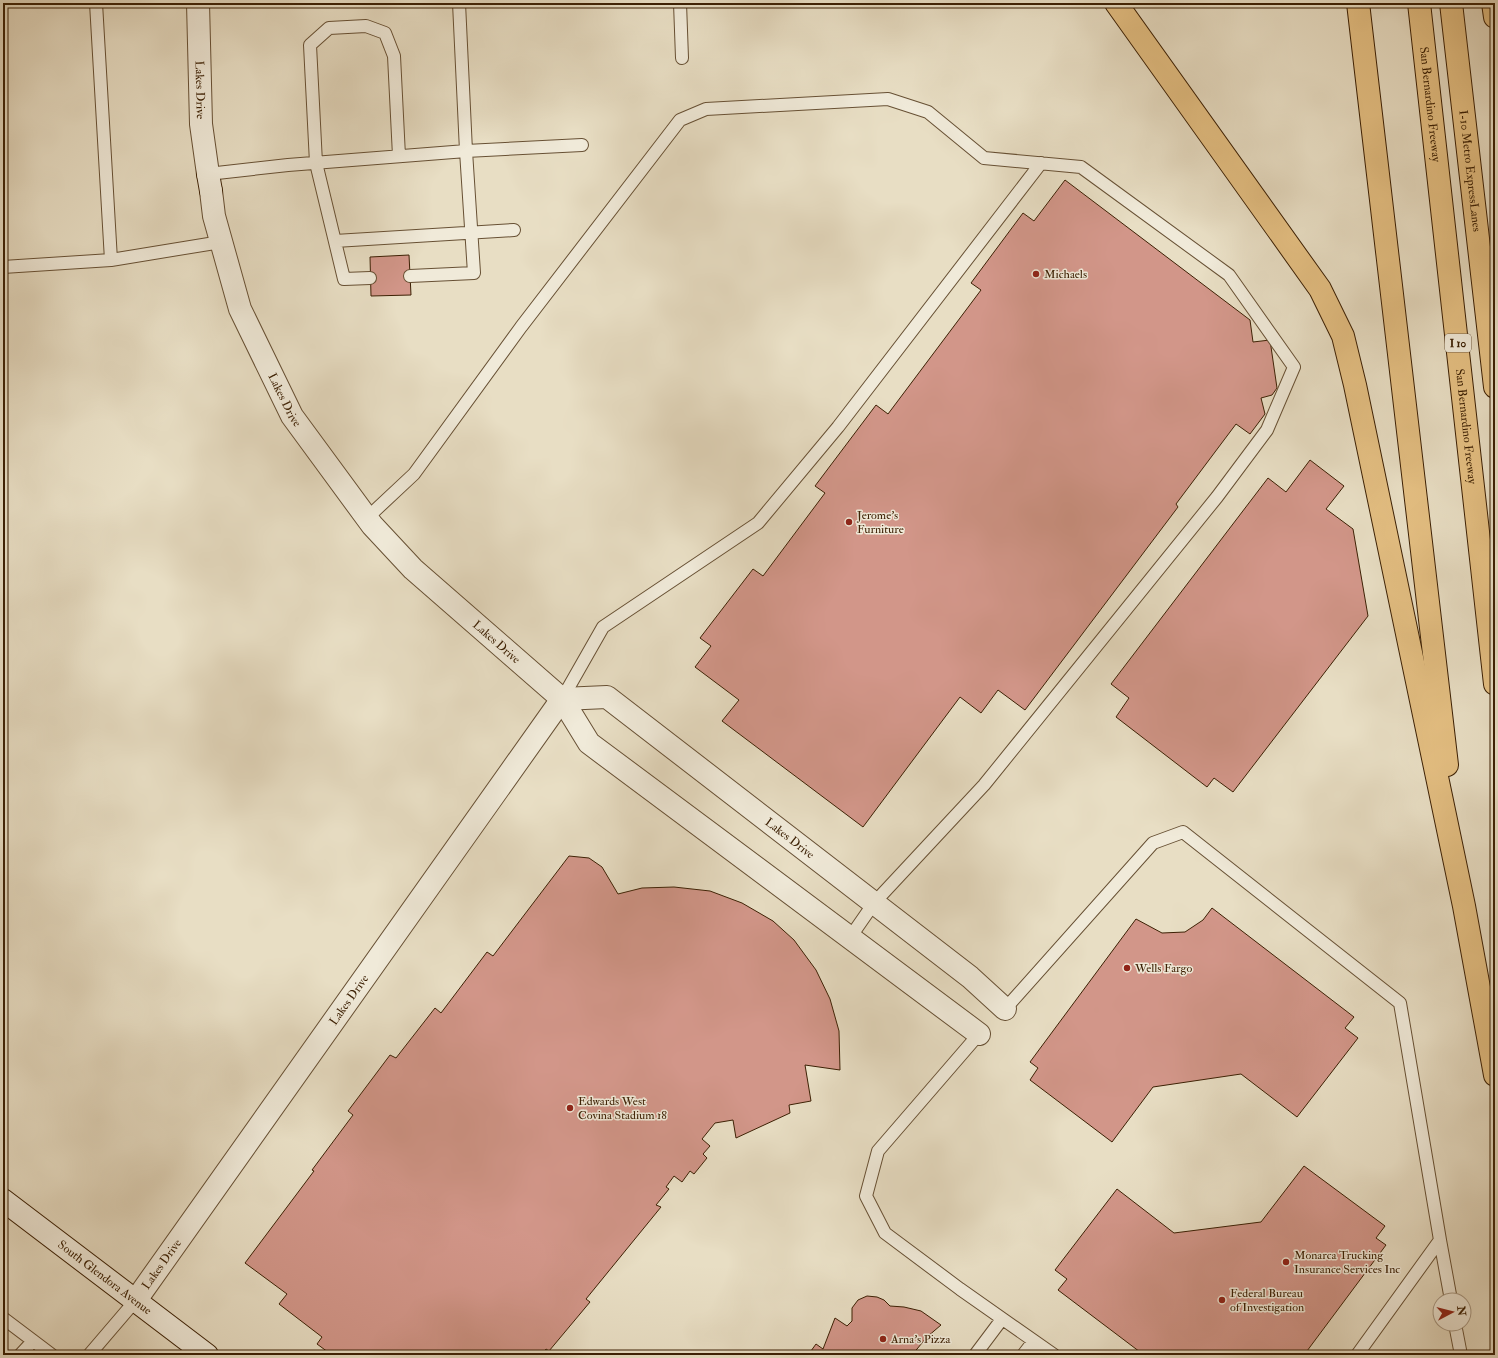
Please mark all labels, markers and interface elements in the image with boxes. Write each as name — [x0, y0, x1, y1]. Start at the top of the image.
street label: San Bernardino Freeway — [1416, 46, 1444, 164]
street label: Lakes Drive — [191, 61, 208, 119]
street label: I-10 Metro ExpressLanes — [1455, 109, 1484, 233]
place label: Michaels — [1044, 267, 1087, 282]
marker: Michaels — [1031, 269, 1041, 279]
road number: I 10 — [1445, 334, 1471, 352]
street label: San Bernardino Freeway — [1452, 368, 1480, 486]
street label: Lakes Drive — [264, 371, 304, 430]
place label: Jerome's Furniture — [856, 508, 904, 537]
marker: Jerome's Furniture — [844, 517, 854, 527]
street label: Lakes Drive — [469, 617, 523, 667]
street label: Lakes Drive — [762, 815, 817, 862]
place label: Wells Fargo — [1134, 961, 1192, 976]
marker: Wells Fargo — [1122, 963, 1132, 973]
street label: Lakes Drive — [326, 972, 372, 1028]
place label: Edwards West Covina Stadium 18 — [578, 1094, 667, 1123]
marker: Edwards West Covina Stadium 18 — [565, 1103, 575, 1113]
street label: Lakes Drive — [139, 1236, 185, 1293]
street label: South Glendora Avenue — [55, 1237, 155, 1318]
place label: Monarca Trucking Insurance Services Inc — [1294, 1248, 1400, 1277]
marker: Monarca Trucking Insurance Services Inc — [1281, 1257, 1291, 1267]
place label: Federal Bureau of Investigation — [1230, 1286, 1304, 1315]
north arrow — [1432, 1292, 1472, 1332]
marker: Federal Bureau of Investigation — [1217, 1295, 1227, 1305]
text: N — [1454, 1304, 1469, 1318]
place label: Arna's Pizza — [890, 1332, 951, 1347]
marker: Arna's Pizza — [878, 1334, 888, 1344]

